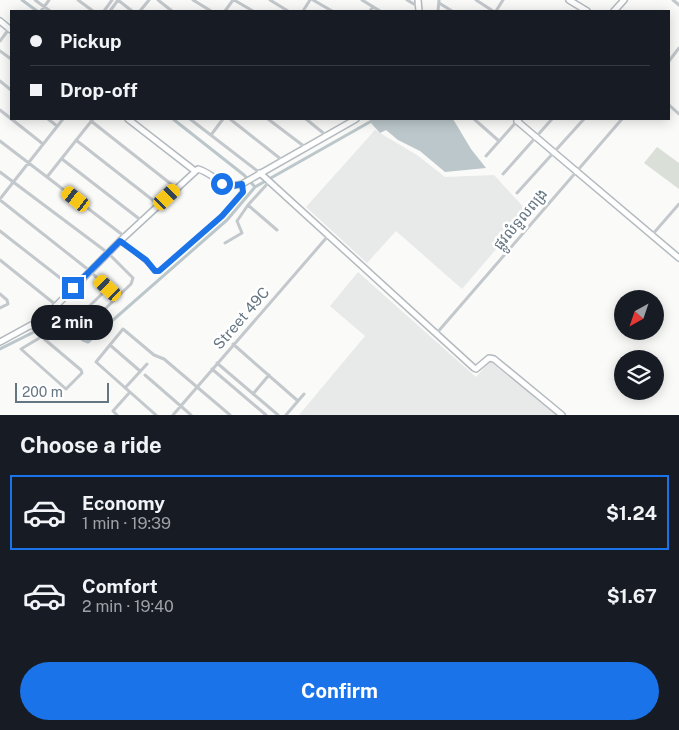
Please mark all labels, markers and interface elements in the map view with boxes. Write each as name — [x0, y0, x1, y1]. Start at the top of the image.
text: Pickup — [60, 30, 122, 52]
text: Drop-off — [60, 79, 137, 101]
route start — [211, 173, 233, 195]
car — [150, 181, 183, 213]
car — [59, 184, 92, 214]
street label: ផ្លូវលំទួលពង្រ — [490, 185, 555, 257]
car — [91, 272, 124, 304]
route end — [62, 277, 84, 299]
street label: Street 49C — [209, 284, 273, 352]
north arrow — [614, 290, 664, 340]
map controls — [614, 290, 664, 400]
callout: 2 min — [32, 306, 114, 340]
text: 2 min — [51, 313, 93, 332]
button: layers — [614, 350, 664, 400]
scale bar — [15, 380, 109, 403]
text: 200 m — [22, 384, 63, 400]
text: Choose a ride — [20, 432, 162, 458]
icon: car — [22, 490, 67, 535]
text: Economy — [82, 492, 165, 514]
text: $1.24 — [606, 502, 657, 524]
text: 1 min · 19:39 — [82, 514, 171, 533]
icon: car — [22, 573, 67, 618]
text: Comfort — [82, 575, 158, 597]
text: $1.67 — [607, 585, 657, 607]
text: 2 min · 19:40 — [82, 597, 174, 616]
button: Confirm — [20, 662, 659, 720]

